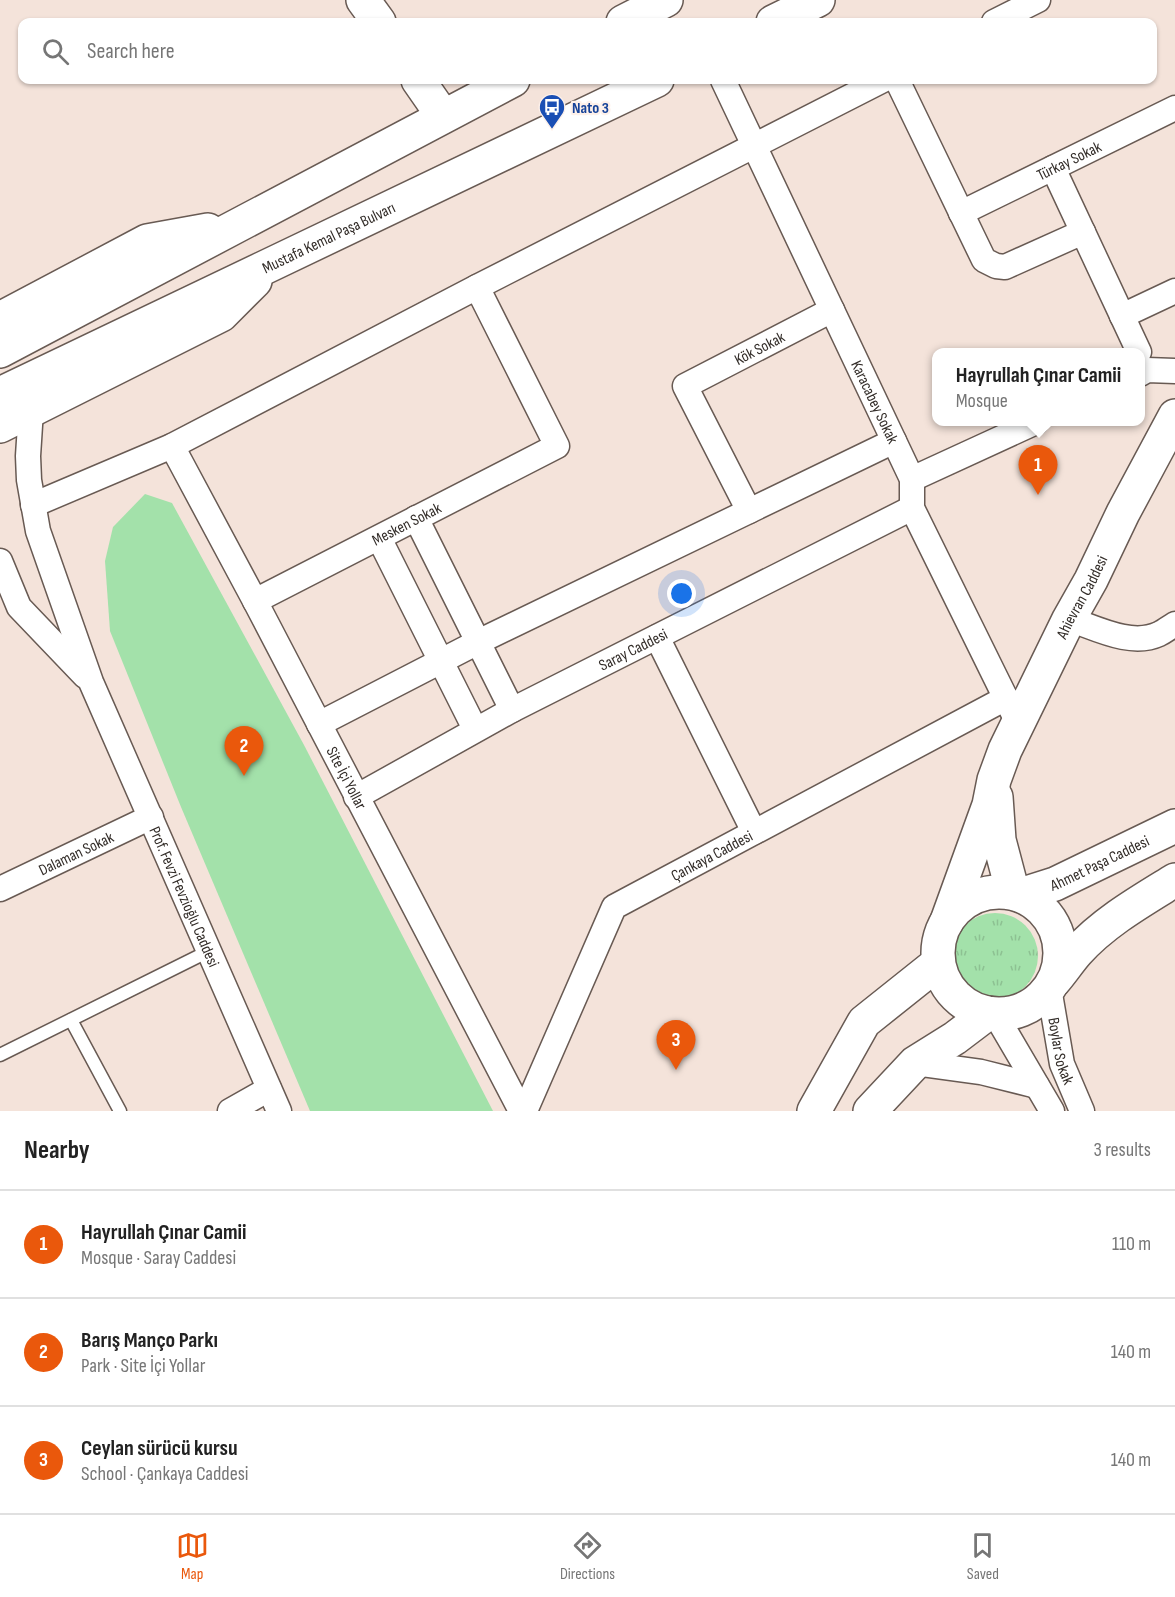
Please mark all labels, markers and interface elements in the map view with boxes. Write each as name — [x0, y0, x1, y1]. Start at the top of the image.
search box — [18, 18, 1157, 84]
icon: search — [39, 35, 72, 68]
text: Search here — [87, 38, 174, 65]
bus stop icon: Nato 3 — [537, 92, 567, 130]
place label: Nato 3 — [572, 99, 609, 118]
street label: Türkay Sokak — [1034, 138, 1105, 185]
street label: Mustafa Kemal Paşa Bulvarı — [259, 199, 399, 278]
street label: Kök Sokak — [731, 328, 788, 370]
popup — [932, 348, 1145, 426]
street label: Karacabey Sokak — [846, 358, 902, 447]
text: Hayrullah Çınar Camii — [956, 362, 1121, 389]
text: Mosque — [956, 389, 1008, 413]
pin: 1 — [1018, 446, 1058, 495]
street label: Mesken Sokak — [369, 499, 445, 550]
street label: Ahievran Caddesi — [1052, 553, 1112, 643]
your location — [667, 579, 696, 608]
street label: Saray Caddesi — [596, 625, 671, 676]
pin: 2 — [224, 726, 264, 776]
street label: Site İçi Yollar — [322, 744, 370, 813]
street label: Prof. Fevzi Fevzioğlu Caddesi — [144, 824, 223, 970]
street label: Çankaya Caddesi — [668, 827, 756, 886]
street label: Dalaman Sokak — [36, 828, 117, 880]
street label: Ahmet Paşa Caddesi — [1047, 832, 1153, 896]
street label: Boylar Sokak — [1043, 1016, 1078, 1088]
pin: 3 — [656, 1020, 696, 1070]
text: Nearby — [24, 1135, 90, 1166]
text: 3 results — [1094, 1138, 1151, 1162]
text: Hayrullah Çınar Camii — [81, 1219, 247, 1246]
text: 1 — [40, 1232, 47, 1256]
text: 110 m — [1112, 1232, 1151, 1256]
text: Mosque · Saray Caddesi — [81, 1246, 236, 1270]
text: Barış Manço Parkı — [81, 1327, 218, 1354]
text: 2 — [39, 1340, 48, 1364]
text: 140 m — [1111, 1340, 1151, 1364]
text: Park · Site İçi Yollar — [81, 1354, 205, 1378]
text: Ceylan sürücü kursu — [81, 1435, 238, 1462]
text: 3 — [39, 1448, 48, 1472]
text: 140 m — [1111, 1448, 1151, 1472]
text: School · Çankaya Caddesi — [81, 1462, 249, 1486]
tab: Map — [176, 1529, 209, 1584]
tab: Directions — [560, 1529, 615, 1584]
tab: Saved — [966, 1529, 999, 1584]

